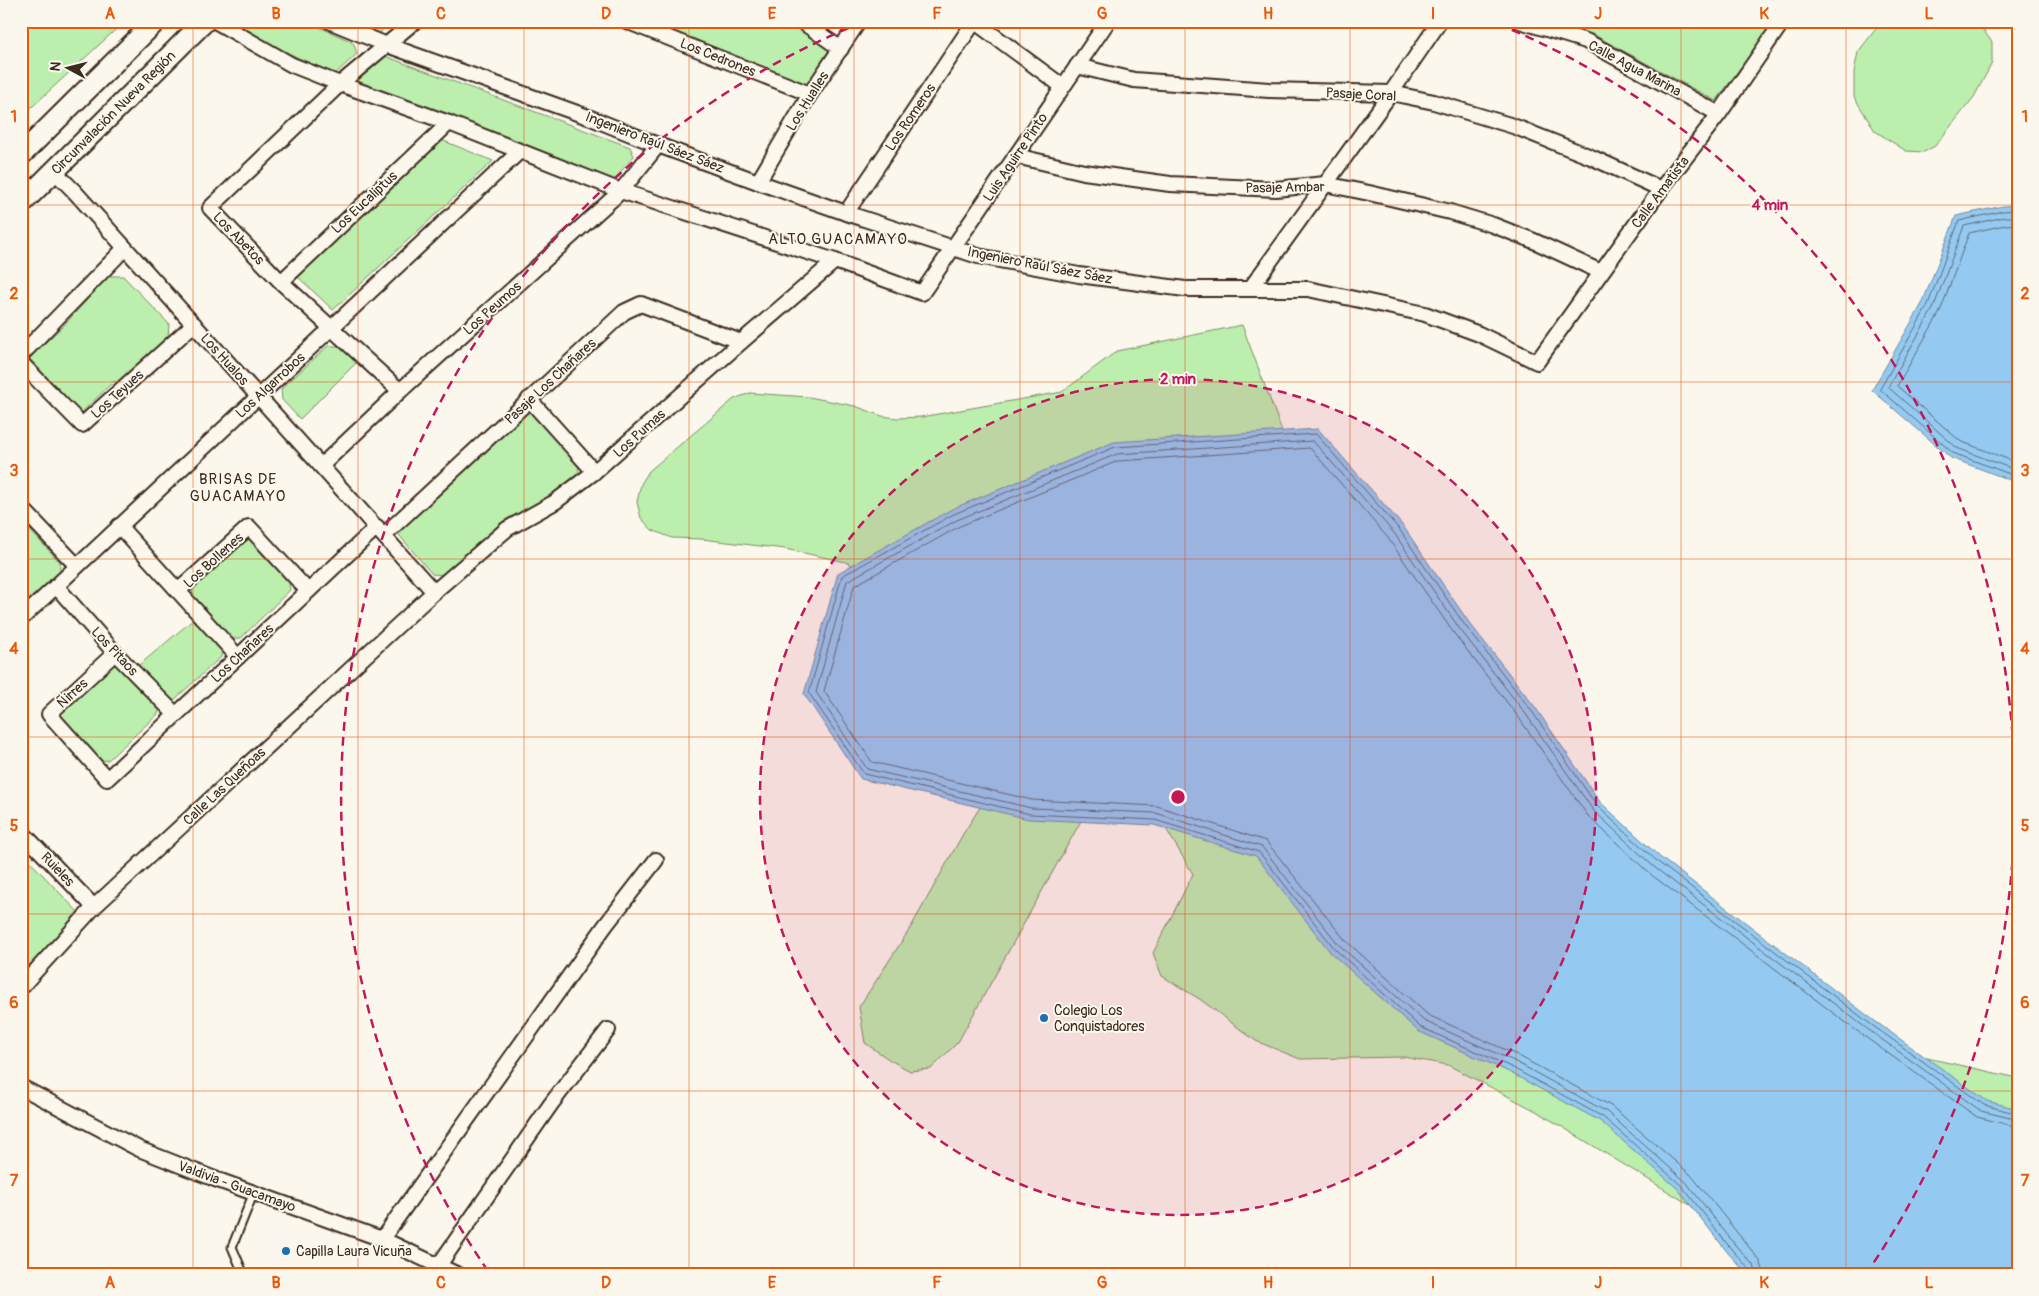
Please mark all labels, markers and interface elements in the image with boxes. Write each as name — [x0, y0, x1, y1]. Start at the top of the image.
text: A — [105, 4, 116, 24]
text: B — [271, 4, 281, 24]
text: C — [436, 4, 446, 24]
text: D — [601, 4, 611, 24]
text: E — [768, 4, 777, 24]
text: F — [932, 4, 942, 24]
text: G — [1097, 4, 1108, 24]
text: H — [1263, 4, 1273, 24]
text: I — [1431, 4, 1435, 24]
text: J — [1594, 4, 1602, 24]
text: K — [1759, 4, 1769, 24]
text: L — [1924, 4, 1934, 24]
street label: Los Cedrones — [677, 35, 759, 81]
street label: Calle Agua Marina — [1585, 37, 1684, 100]
north arrow — [42, 42, 92, 92]
street label: Circunvalación Nueva Región — [48, 48, 178, 178]
street label: Los Hualles — [782, 68, 833, 134]
street label: Los Romeros — [882, 80, 940, 154]
street label: Pasaje Coral — [1325, 84, 1397, 105]
text: 1 — [11, 107, 17, 127]
text: 1 — [2022, 107, 2028, 127]
street label: Ingeniero Raúl Sáez Sáez — [583, 108, 727, 177]
street label: Luis Aguirre Pinto — [980, 109, 1052, 205]
street label: Calle Amatista — [1628, 153, 1693, 232]
street label: Los Eucaliptus — [328, 167, 401, 237]
street label: Pasaje Ambar — [1245, 178, 1325, 197]
text: 4 min — [1752, 196, 1789, 215]
street label: Los Abetos — [209, 208, 269, 269]
district label: ALTO GUACAMAYO — [768, 230, 908, 249]
street label: Ingeniero Raúl Sáez Sáez — [966, 243, 1114, 288]
street label: Los Peumos — [460, 277, 525, 339]
text: 2 — [10, 284, 19, 304]
text: 2 — [2021, 284, 2030, 304]
street label: Los Hualos — [197, 330, 253, 389]
street label: Pasaje Los Chañares — [501, 334, 600, 428]
street label: Los Algarrobos — [232, 348, 309, 422]
street label: Los Teyues — [88, 366, 148, 422]
text: 2 min — [1160, 370, 1196, 389]
street label: Los Pumas — [610, 405, 669, 461]
text: 3 — [10, 461, 19, 481]
text: 3 — [2021, 461, 2030, 481]
district label: BRISAS DE GUACAMAYO — [190, 470, 286, 506]
street label: Los Bollenes — [180, 529, 247, 592]
street label: Los Chañares — [208, 620, 278, 686]
street label: Los Pitaos — [88, 623, 142, 680]
text: 4 — [9, 639, 19, 659]
text: 4 — [2020, 639, 2030, 659]
street label: Ñirres — [53, 674, 92, 712]
street label: Calle Las Queñoas — [180, 743, 270, 829]
centre of rings — [1169, 788, 1187, 806]
text: 5 — [10, 816, 19, 836]
text: 5 — [2021, 816, 2030, 836]
street label: Ruieles — [37, 849, 79, 891]
text: 6 — [9, 993, 19, 1013]
text: 6 — [2020, 993, 2030, 1013]
place label: Colegio Los Conquistadores — [1054, 1002, 1145, 1035]
marker: Colegio Los Conquistadores — [1038, 1012, 1050, 1024]
street label: Valdivia - Guacamayo — [176, 1157, 299, 1216]
text: 7 — [10, 1171, 19, 1191]
text: 7 — [2021, 1171, 2030, 1191]
place label: Capilla Laura Vicuña — [296, 1243, 412, 1260]
marker: Capilla Laura Vicuña — [280, 1245, 292, 1257]
text: A — [105, 1273, 116, 1293]
text: B — [271, 1273, 281, 1293]
text: C — [436, 1273, 446, 1293]
text: D — [601, 1273, 611, 1293]
text: E — [768, 1273, 777, 1293]
text: F — [932, 1273, 942, 1293]
text: G — [1097, 1273, 1108, 1293]
text: H — [1263, 1273, 1273, 1293]
text: I — [1431, 1273, 1435, 1293]
text: J — [1594, 1273, 1602, 1293]
text: K — [1759, 1273, 1769, 1293]
text: L — [1924, 1273, 1934, 1293]

